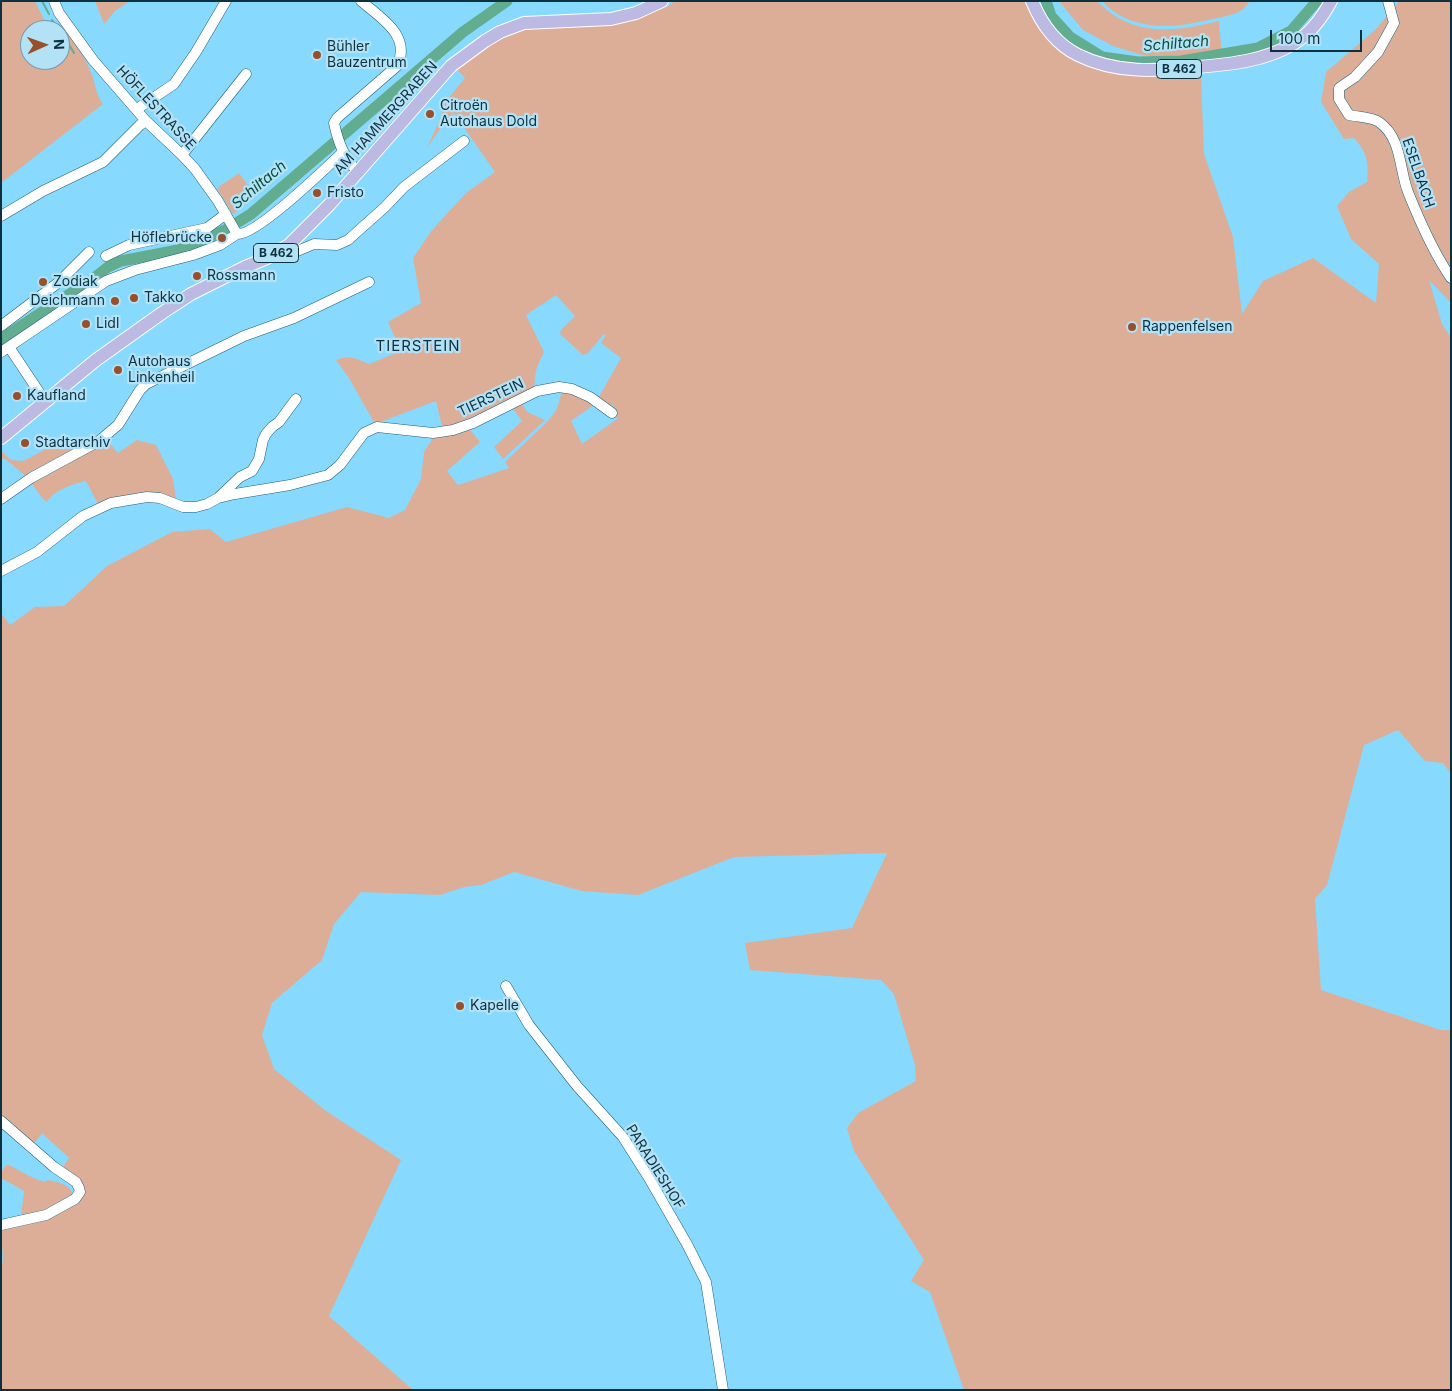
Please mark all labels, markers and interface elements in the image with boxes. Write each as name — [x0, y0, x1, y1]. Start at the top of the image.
north arrow — [20, 20, 70, 70]
scale bar — [1272, 20, 1364, 52]
text: 100 m — [1278, 29, 1320, 48]
water label: Schiltach — [1142, 32, 1210, 56]
text: N — [51, 39, 68, 50]
place label: Bühler Bauzentrum — [327, 39, 407, 72]
marker: Bühler Bauzentrum — [311, 49, 323, 61]
street label: AM HAMMERGRABEN — [331, 58, 441, 178]
road number: B 462 — [1156, 60, 1202, 78]
street label: HÖFLESTRASSE — [113, 62, 199, 154]
place label: Citroën Autohaus Dold — [440, 98, 537, 130]
marker: Citroën Autohaus Dold — [424, 108, 436, 120]
street label: ESELBACH — [1398, 136, 1438, 210]
water label: Schiltach — [228, 157, 290, 213]
place label: Fristo — [327, 185, 364, 201]
marker: Fristo — [311, 187, 323, 199]
place label: Höflebrücke — [131, 230, 212, 246]
marker: Höflebrücke — [216, 232, 228, 244]
road number: B 462 — [254, 244, 298, 262]
place label: Rossmann — [207, 268, 276, 284]
marker: Rossmann — [191, 270, 203, 282]
place label: Zodiak — [53, 274, 98, 290]
marker: Zodiak — [37, 276, 49, 288]
place label: Takko — [144, 290, 183, 306]
marker: Takko — [128, 292, 140, 304]
place label: Deichmann — [30, 293, 105, 309]
marker: Deichmann — [109, 295, 121, 307]
place label: Lidl — [96, 316, 119, 332]
marker: Lidl — [80, 318, 92, 330]
place label: Rappenfelsen — [1142, 319, 1233, 335]
marker: Rappenfelsen — [1126, 321, 1138, 333]
district label: TIERSTEIN — [374, 337, 462, 355]
place label: Autohaus Linkenheil — [128, 354, 195, 387]
marker: Autohaus Linkenheil — [112, 364, 124, 376]
street label: TIERSTEIN — [455, 375, 527, 421]
place label: Kaufland — [27, 388, 86, 404]
marker: Kaufland — [11, 390, 23, 402]
place label: Stadtarchiv — [35, 435, 110, 451]
marker: Stadtarchiv — [19, 437, 31, 449]
place label: Kapelle — [470, 998, 519, 1014]
marker: Kapelle — [454, 1000, 466, 1012]
street label: PARADIESHOF — [622, 1121, 688, 1213]

